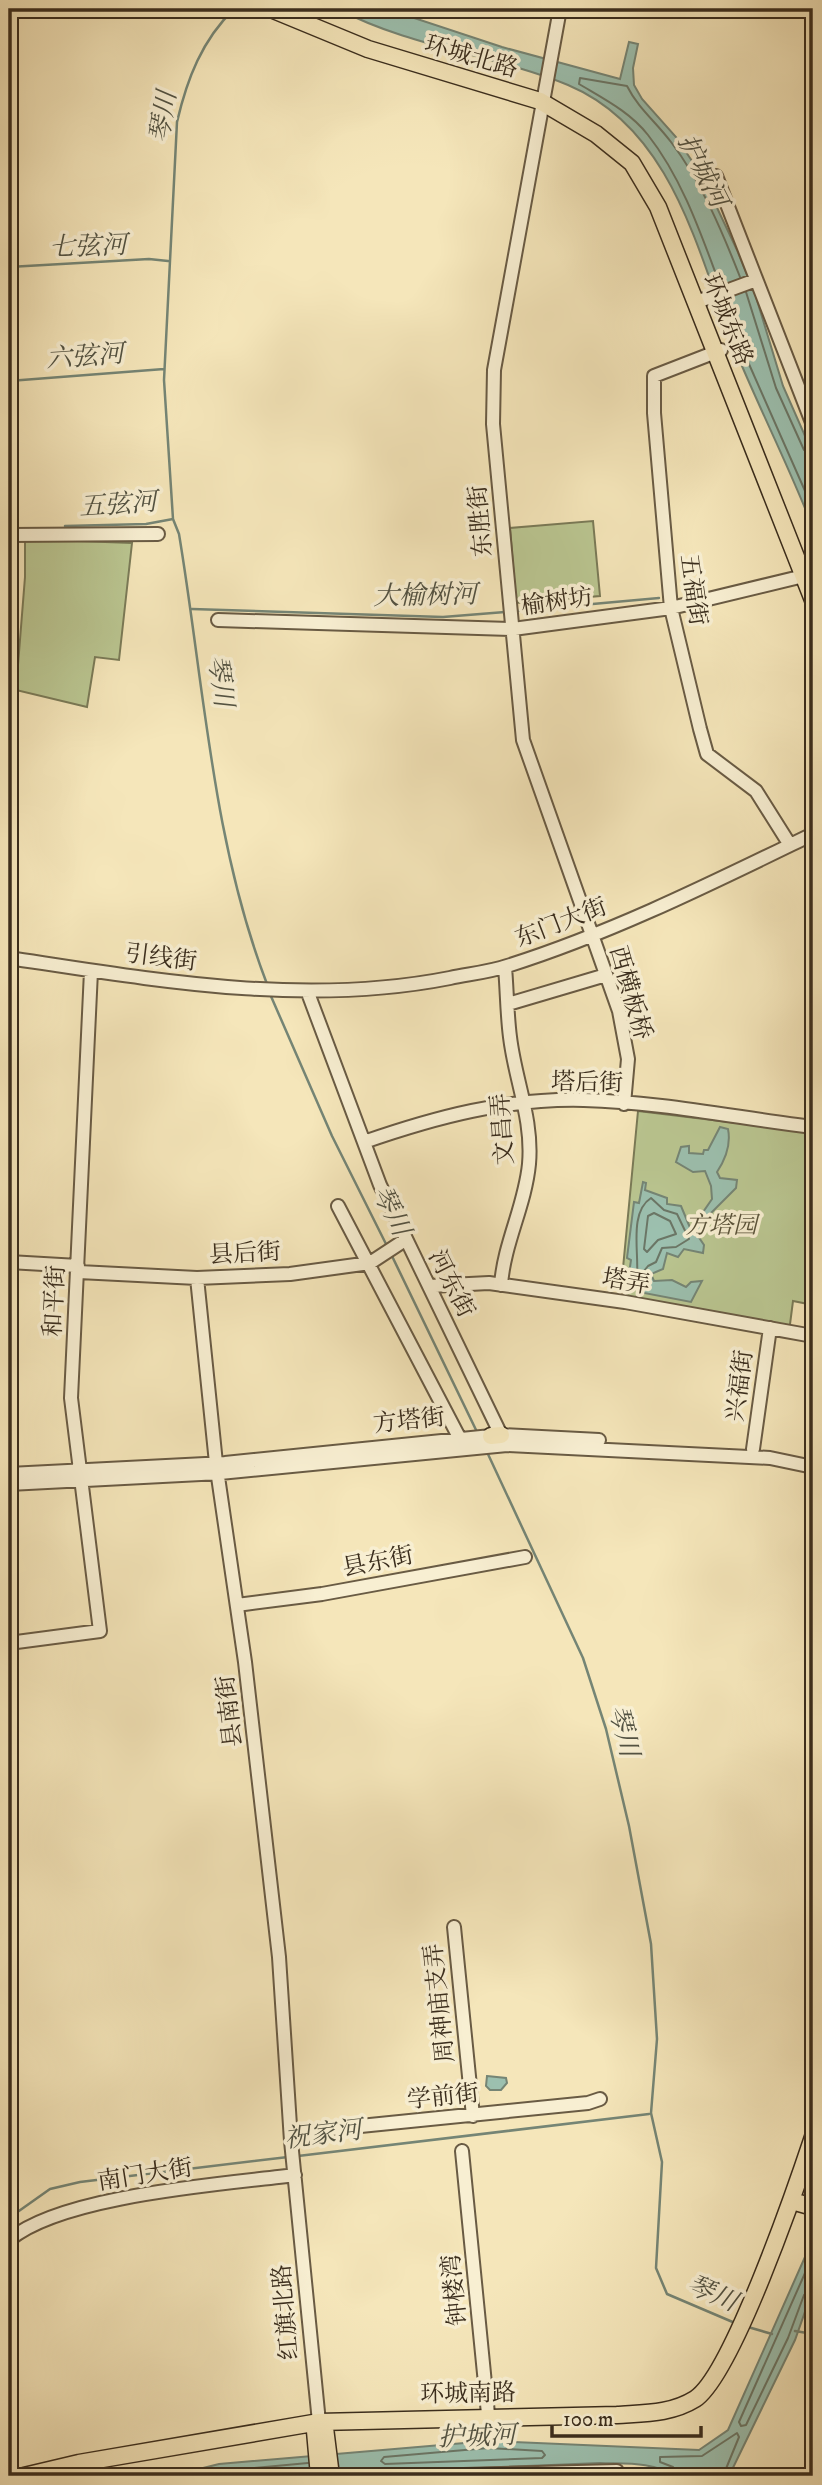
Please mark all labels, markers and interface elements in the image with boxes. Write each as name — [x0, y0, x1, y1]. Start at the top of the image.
street label: 环城北路 — [421, 29, 521, 85]
water label: 琴川 — [144, 86, 185, 145]
water label: 护城河 — [670, 129, 736, 217]
water label: 七弦河 — [48, 229, 132, 265]
street label: 环城东路 — [695, 270, 759, 370]
water label: 六弦河 — [45, 338, 129, 376]
street label: 东胜街 — [463, 484, 499, 558]
water label: 五弦河 — [78, 486, 162, 524]
street label: 五福街 — [673, 552, 713, 628]
water label: 大榆树河 — [373, 579, 481, 613]
street label: 榆树坊 — [519, 582, 595, 622]
water label: 琴川 — [200, 653, 240, 712]
street label: 东门大街 — [511, 892, 611, 954]
street label: 引线街 — [123, 939, 199, 977]
street label: 西横板桥 — [602, 943, 658, 1043]
street label: 塔后街 — [551, 1067, 623, 1099]
street label: 文昌弄 — [486, 1092, 520, 1166]
water label: 琴川 — [365, 1180, 419, 1244]
park label: 方塔园 — [685, 1211, 761, 1241]
street label: 县后街 — [208, 1237, 282, 1271]
street label: 河东街 — [421, 1245, 481, 1323]
street label: 塔弄 — [600, 1263, 652, 1301]
street label: 和平街 — [38, 1264, 72, 1338]
street label: 兴福街 — [720, 1348, 760, 1424]
street label: 方塔街 — [372, 1402, 446, 1440]
street label: 县东街 — [340, 1540, 416, 1584]
street label: 县南街 — [211, 1673, 249, 1749]
water label: 琴川 — [601, 1702, 646, 1763]
street label: 周神庙支弄 — [419, 1942, 461, 2064]
street label: 学前街 — [406, 2078, 480, 2116]
water label: 祝家河 — [282, 2113, 368, 2156]
street label: 南门大街 — [95, 2153, 195, 2197]
street label: 钟楼湾 — [436, 2253, 474, 2327]
street label: 红旗北路 — [267, 2263, 305, 2361]
water label: 琴川 — [682, 2269, 745, 2321]
street label: 环城南路 — [420, 2378, 516, 2410]
scale bar — [552, 2394, 701, 2438]
text: 100 m — [563, 2407, 614, 2433]
water label: 护城河 — [437, 2419, 521, 2455]

